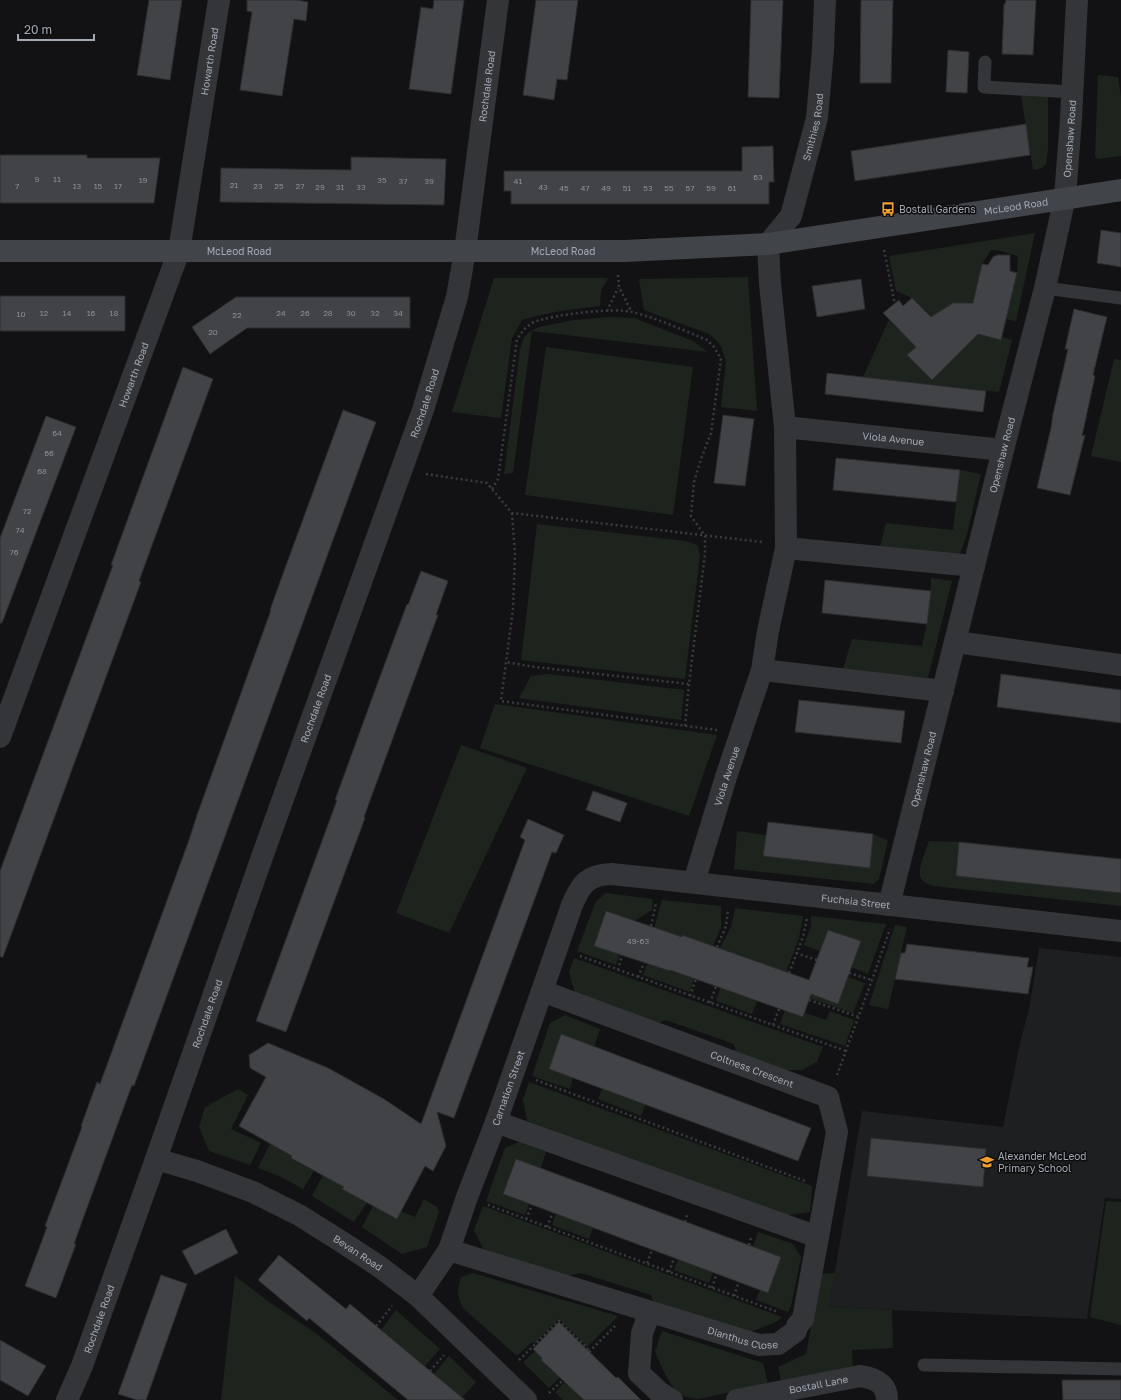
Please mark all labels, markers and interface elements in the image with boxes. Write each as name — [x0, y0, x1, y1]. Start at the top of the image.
scale bar — [18, 16, 94, 42]
text: 20 m — [24, 22, 52, 37]
street label: Howarth Road — [198, 27, 221, 96]
street label: Rochdale Road — [476, 50, 497, 123]
street label: Smithies Road — [800, 93, 825, 162]
street label: Openshaw Road — [1061, 100, 1078, 178]
house number: 63 — [753, 172, 763, 182]
house number: 9 — [35, 174, 40, 184]
house number: 11 — [53, 174, 61, 184]
house number: 19 — [139, 175, 148, 185]
house number: 35 — [377, 175, 387, 185]
house number: 37 — [399, 176, 407, 186]
house number: 39 — [424, 176, 434, 186]
house number: 41 — [514, 176, 522, 186]
house number: 21 — [230, 180, 238, 190]
house number: 7 — [15, 181, 19, 191]
house number: 13 — [73, 181, 82, 191]
house number: 15 — [94, 181, 103, 191]
house number: 17 — [114, 181, 122, 191]
house number: 23 — [253, 181, 263, 191]
house number: 25 — [274, 181, 284, 191]
house number: 27 — [296, 181, 304, 191]
house number: 29 — [315, 182, 325, 192]
house number: 31 — [336, 182, 344, 192]
house number: 33 — [356, 182, 366, 192]
house number: 43 — [538, 182, 548, 192]
house number: 45 — [559, 183, 569, 193]
house number: 47 — [580, 183, 590, 193]
house number: 49 — [601, 183, 611, 193]
house number: 51 — [623, 183, 631, 193]
house number: 53 — [643, 183, 653, 193]
house number: 55 — [664, 183, 674, 193]
house number: 57 — [686, 183, 694, 193]
house number: 59 — [706, 183, 716, 193]
house number: 61 — [728, 183, 736, 193]
street label: McLeod Road — [983, 195, 1049, 217]
bus stop icon: Bostall Gardens — [880, 201, 896, 217]
place label: Bostall Gardens — [899, 203, 975, 215]
street label: McLeod Road — [207, 245, 271, 257]
street label: McLeod Road — [531, 245, 595, 257]
house number: 12 — [40, 308, 49, 318]
house number: 14 — [63, 308, 71, 318]
house number: 16 — [87, 308, 96, 318]
house number: 18 — [110, 308, 118, 318]
house number: 24 — [276, 308, 286, 318]
house number: 26 — [300, 308, 310, 318]
house number: 28 — [323, 308, 333, 318]
house number: 30 — [346, 308, 356, 318]
house number: 32 — [370, 308, 380, 318]
house number: 34 — [393, 308, 403, 318]
house number: 10 — [17, 309, 25, 319]
house number: 22 — [232, 310, 242, 320]
house number: 20 — [208, 327, 218, 337]
street label: Howarth Road — [116, 341, 151, 409]
street label: Rochdale Road — [407, 367, 441, 440]
street label: Openshaw Road — [987, 416, 1017, 494]
house number: 64 — [52, 428, 62, 438]
street label: Viola Avenue — [862, 429, 925, 448]
house number: 66 — [44, 448, 54, 458]
house number: 68 — [37, 466, 47, 476]
house number: 72 — [23, 506, 32, 516]
house number: 74 — [15, 525, 25, 535]
house number: 76 — [9, 547, 19, 557]
street label: Rochdale Road — [298, 672, 333, 744]
street label: Openshaw Road — [908, 730, 938, 808]
street label: Viola Avenue — [712, 744, 742, 807]
street label: Fuchsia Street — [821, 891, 891, 911]
house number: 49-63 — [627, 936, 649, 946]
street label: Rochdale Road — [189, 978, 225, 1050]
street label: Coltness Crescent — [709, 1048, 795, 1090]
street label: Carnation Street — [489, 1049, 527, 1127]
place label: Alexander McLeod Primary School — [998, 1150, 1086, 1174]
school or university icon: Alexander McLeod Primary School — [979, 1154, 995, 1170]
street label: Bevan Road — [331, 1232, 385, 1273]
street label: Rochdale Road — [81, 1283, 117, 1355]
street label: Dianthus Close — [706, 1324, 778, 1351]
street label: Bostall Lane — [788, 1372, 849, 1396]

